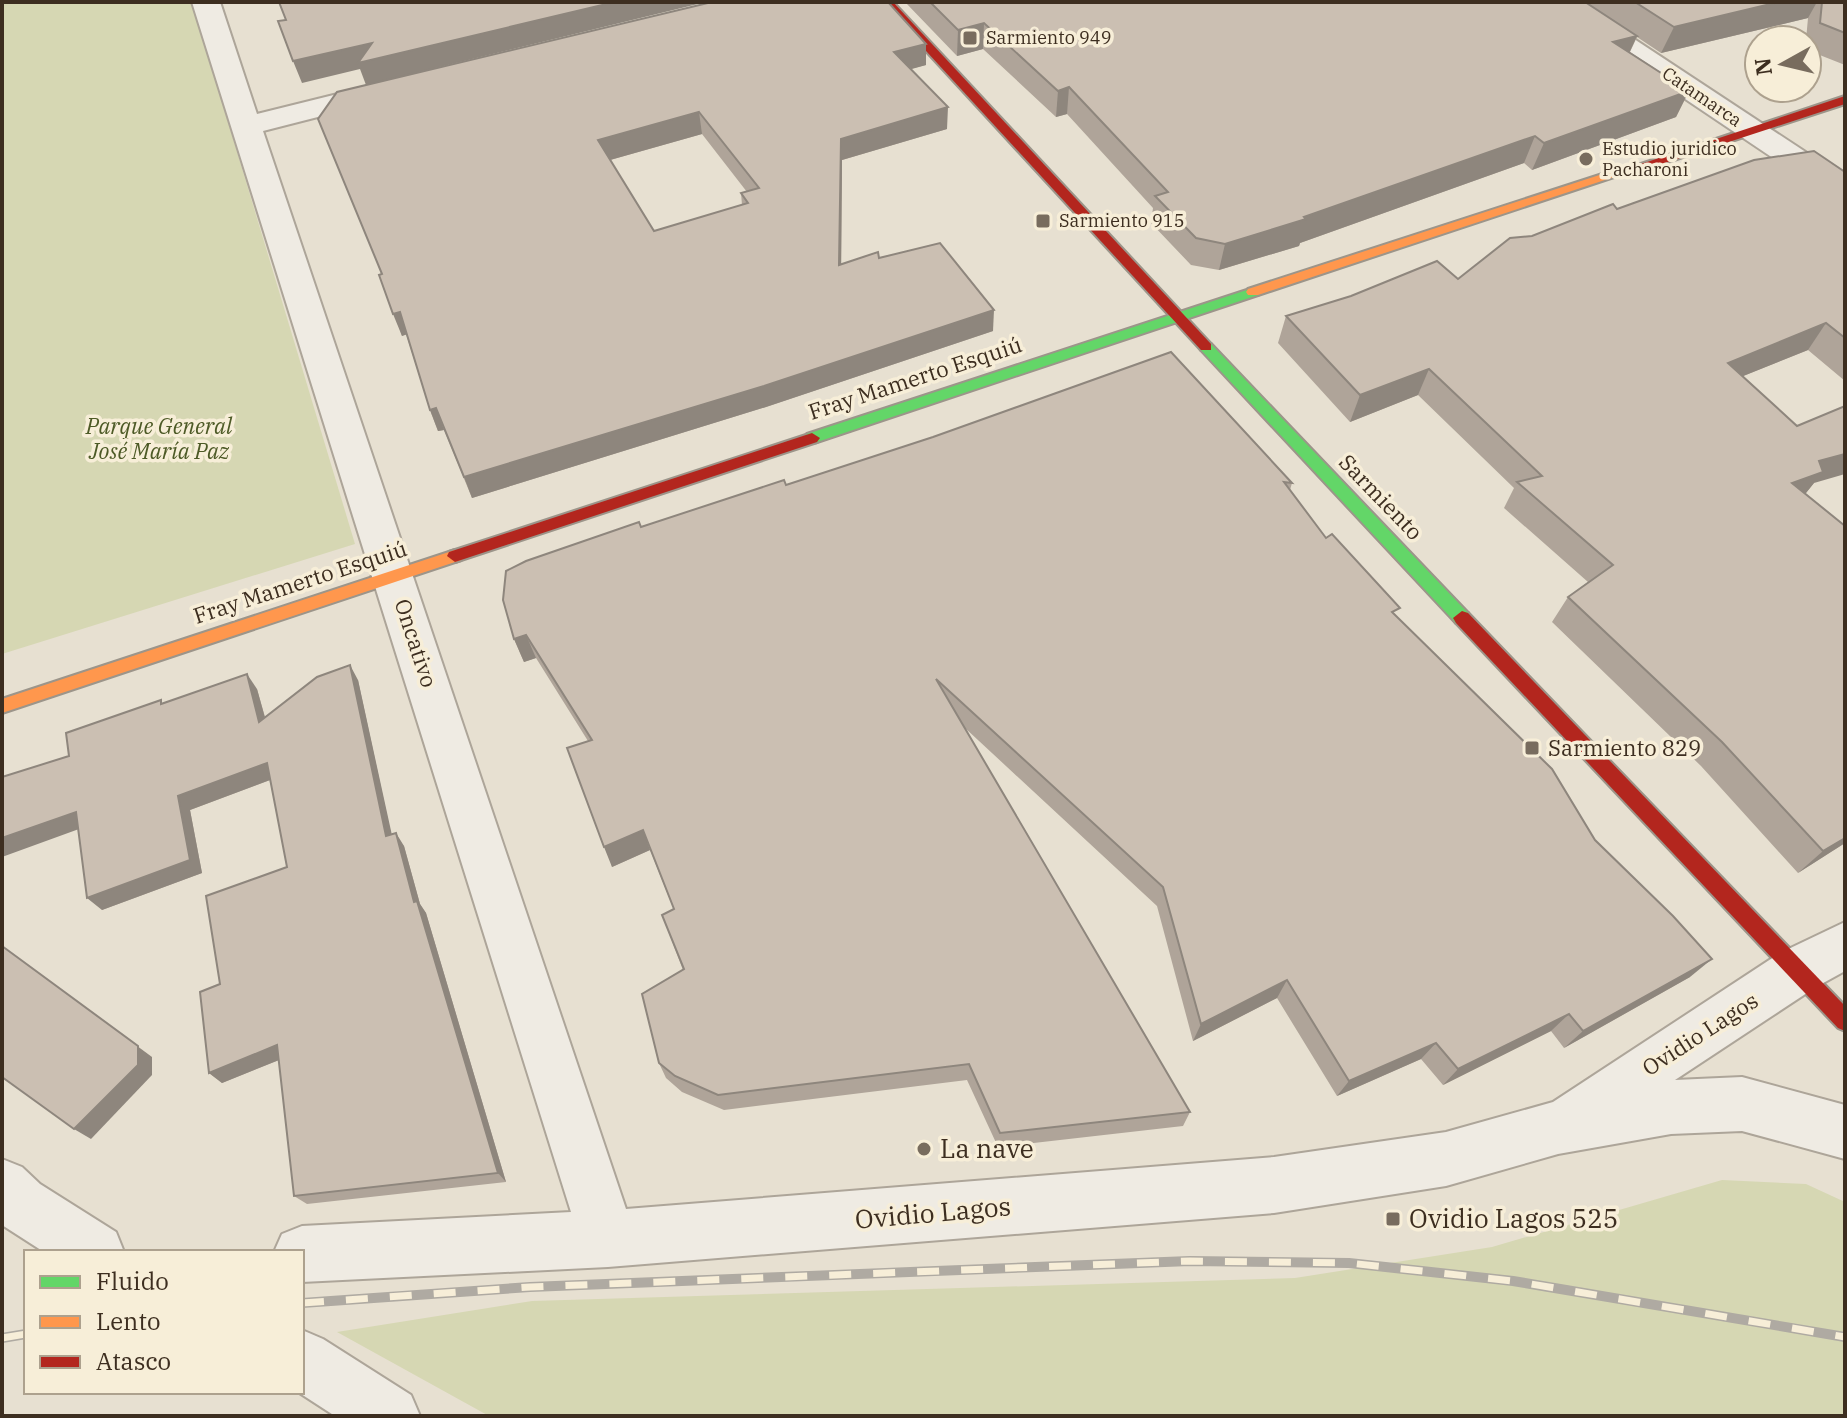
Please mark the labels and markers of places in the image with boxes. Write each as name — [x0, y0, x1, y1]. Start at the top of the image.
place label: Sarmiento 949 — [986, 26, 1111, 49]
marker: Sarmiento 949 — [961, 29, 979, 47]
place label: Estudio juridico Pacharoni — [1602, 137, 1737, 181]
marker: Estudio juridico Pacharoni — [1577, 150, 1595, 168]
place label: Sarmiento 915 — [1059, 209, 1184, 232]
marker: Sarmiento 915 — [1034, 212, 1052, 230]
place label: Sarmiento 829 — [1548, 733, 1701, 762]
marker: Sarmiento 829 — [1523, 739, 1541, 757]
place label: La nave — [940, 1131, 1034, 1165]
marker: La nave — [915, 1140, 933, 1158]
place label: Ovidio Lagos 525 — [1409, 1201, 1618, 1235]
marker: Ovidio Lagos 525 — [1384, 1210, 1402, 1228]

